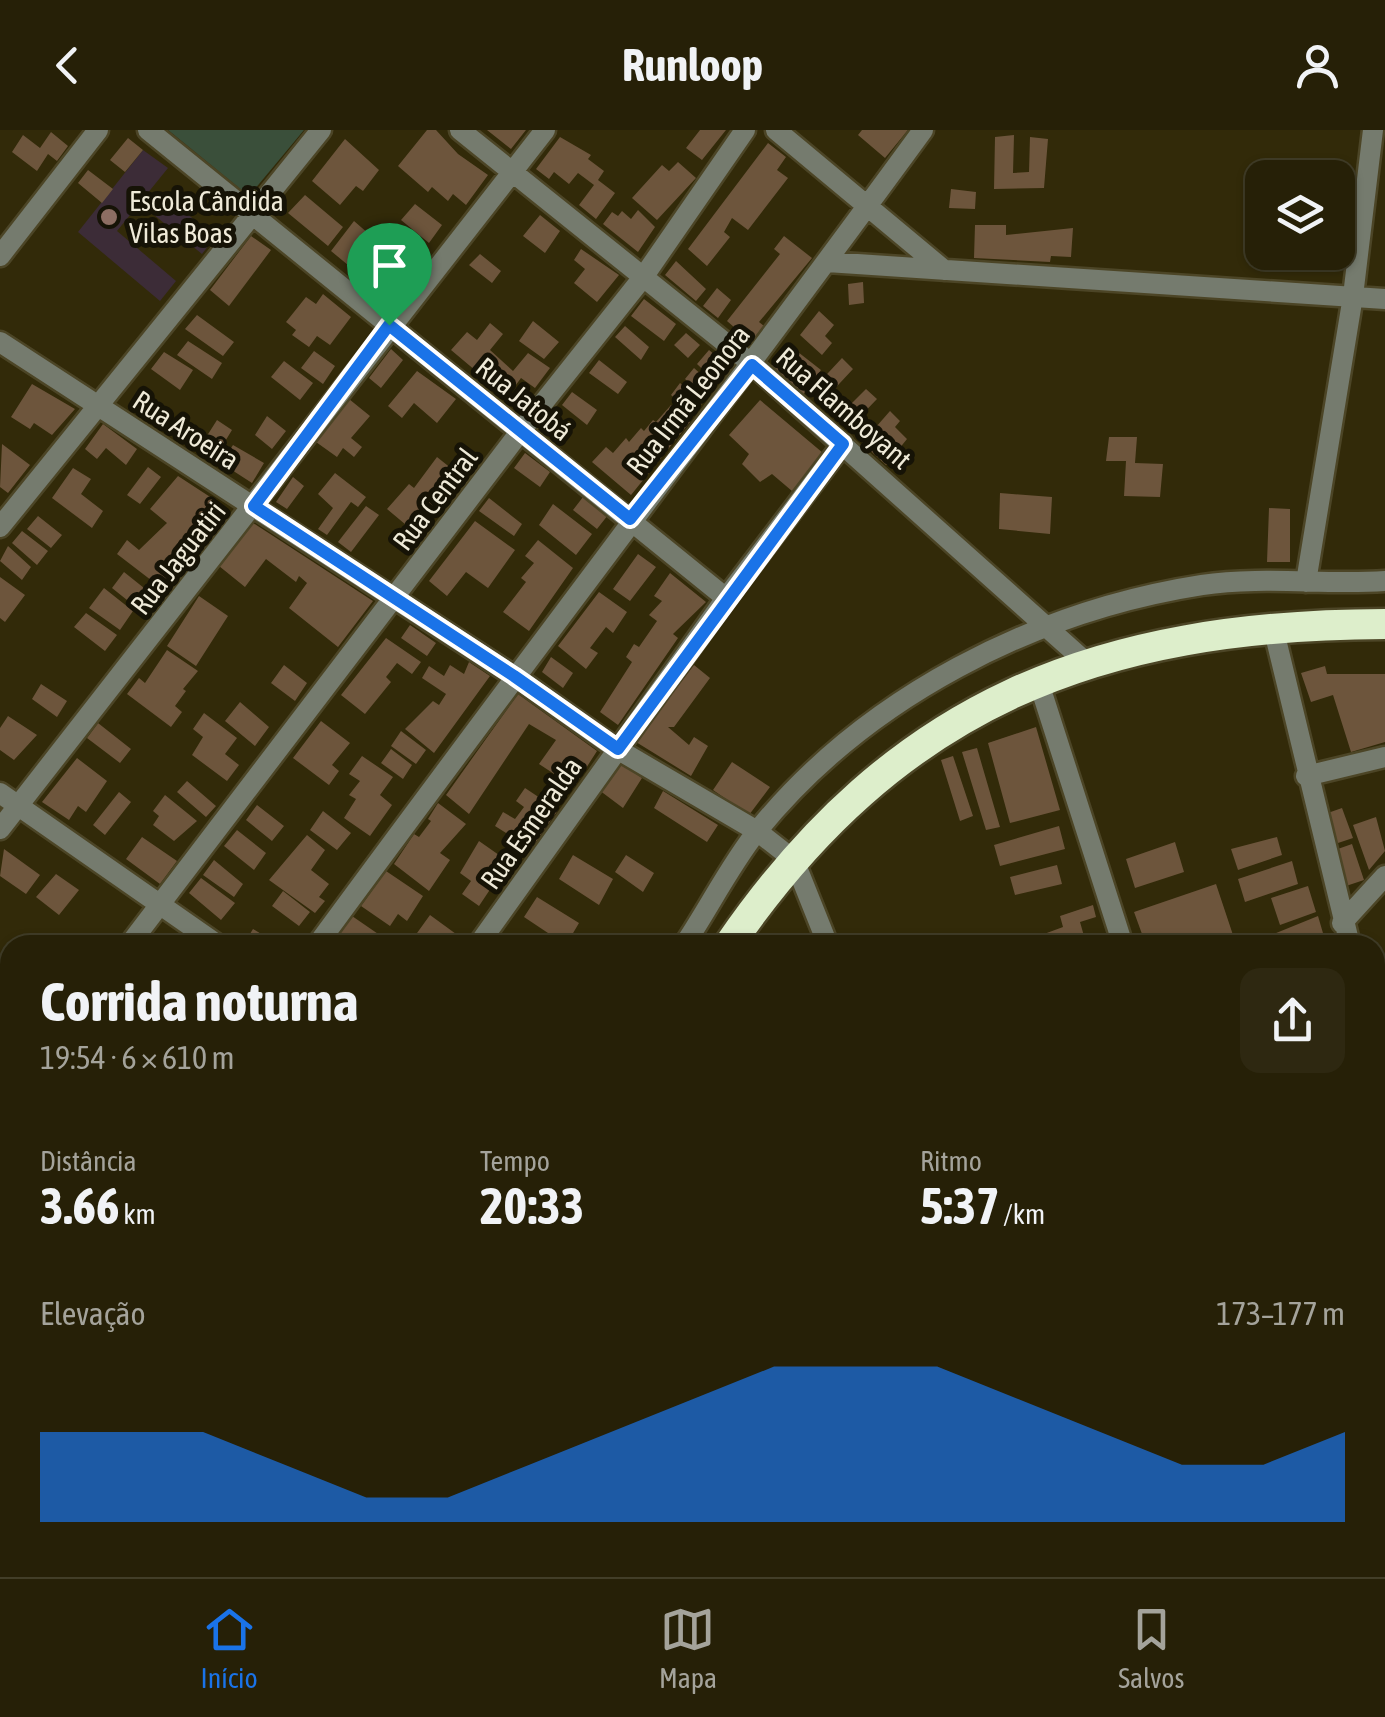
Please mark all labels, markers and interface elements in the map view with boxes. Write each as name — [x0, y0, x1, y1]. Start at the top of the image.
icon: back — [40, 38, 95, 93]
icon: person — [1290, 38, 1345, 93]
text: Runloop — [622, 39, 763, 91]
map controls — [1245, 160, 1355, 270]
button: layers — [1245, 160, 1355, 270]
place label: Escola Cândida Vilas Boas — [129, 185, 284, 249]
marker: Escola Cândida Vilas Boas — [98, 206, 120, 228]
pin — [347, 223, 432, 326]
icon: arrive — [362, 238, 417, 293]
street label: Rua Irmã Leonora — [620, 319, 756, 481]
street label: Rua Flamboyant — [770, 341, 918, 475]
street label: Rua Jatobá — [470, 351, 578, 447]
street label: Rua Aroeira — [127, 384, 245, 476]
street label: Rua Central — [386, 441, 484, 556]
street label: Rua Jaguatiri — [124, 495, 232, 621]
street label: Rua Esmeralda — [474, 751, 588, 895]
button: share — [1240, 968, 1345, 1073]
text: Corrida noturna — [40, 970, 358, 1033]
text: 19:54 · 6 × 610 m — [40, 1039, 234, 1076]
text: Distância — [40, 1145, 137, 1177]
text: Tempo — [480, 1145, 550, 1177]
text: Ritmo — [920, 1145, 982, 1177]
text: 3.66 — [40, 1177, 119, 1235]
text: 20:33 — [480, 1177, 584, 1235]
text: 5:37 — [920, 1177, 999, 1235]
text: km — [119, 1198, 156, 1230]
text: /km — [999, 1198, 1045, 1230]
text: Elevação — [40, 1295, 146, 1332]
text: 173–177 m — [1216, 1295, 1345, 1332]
tab: Início — [201, 1602, 258, 1694]
tab: Mapa — [659, 1602, 717, 1694]
tab: Salvos — [1118, 1602, 1184, 1694]

